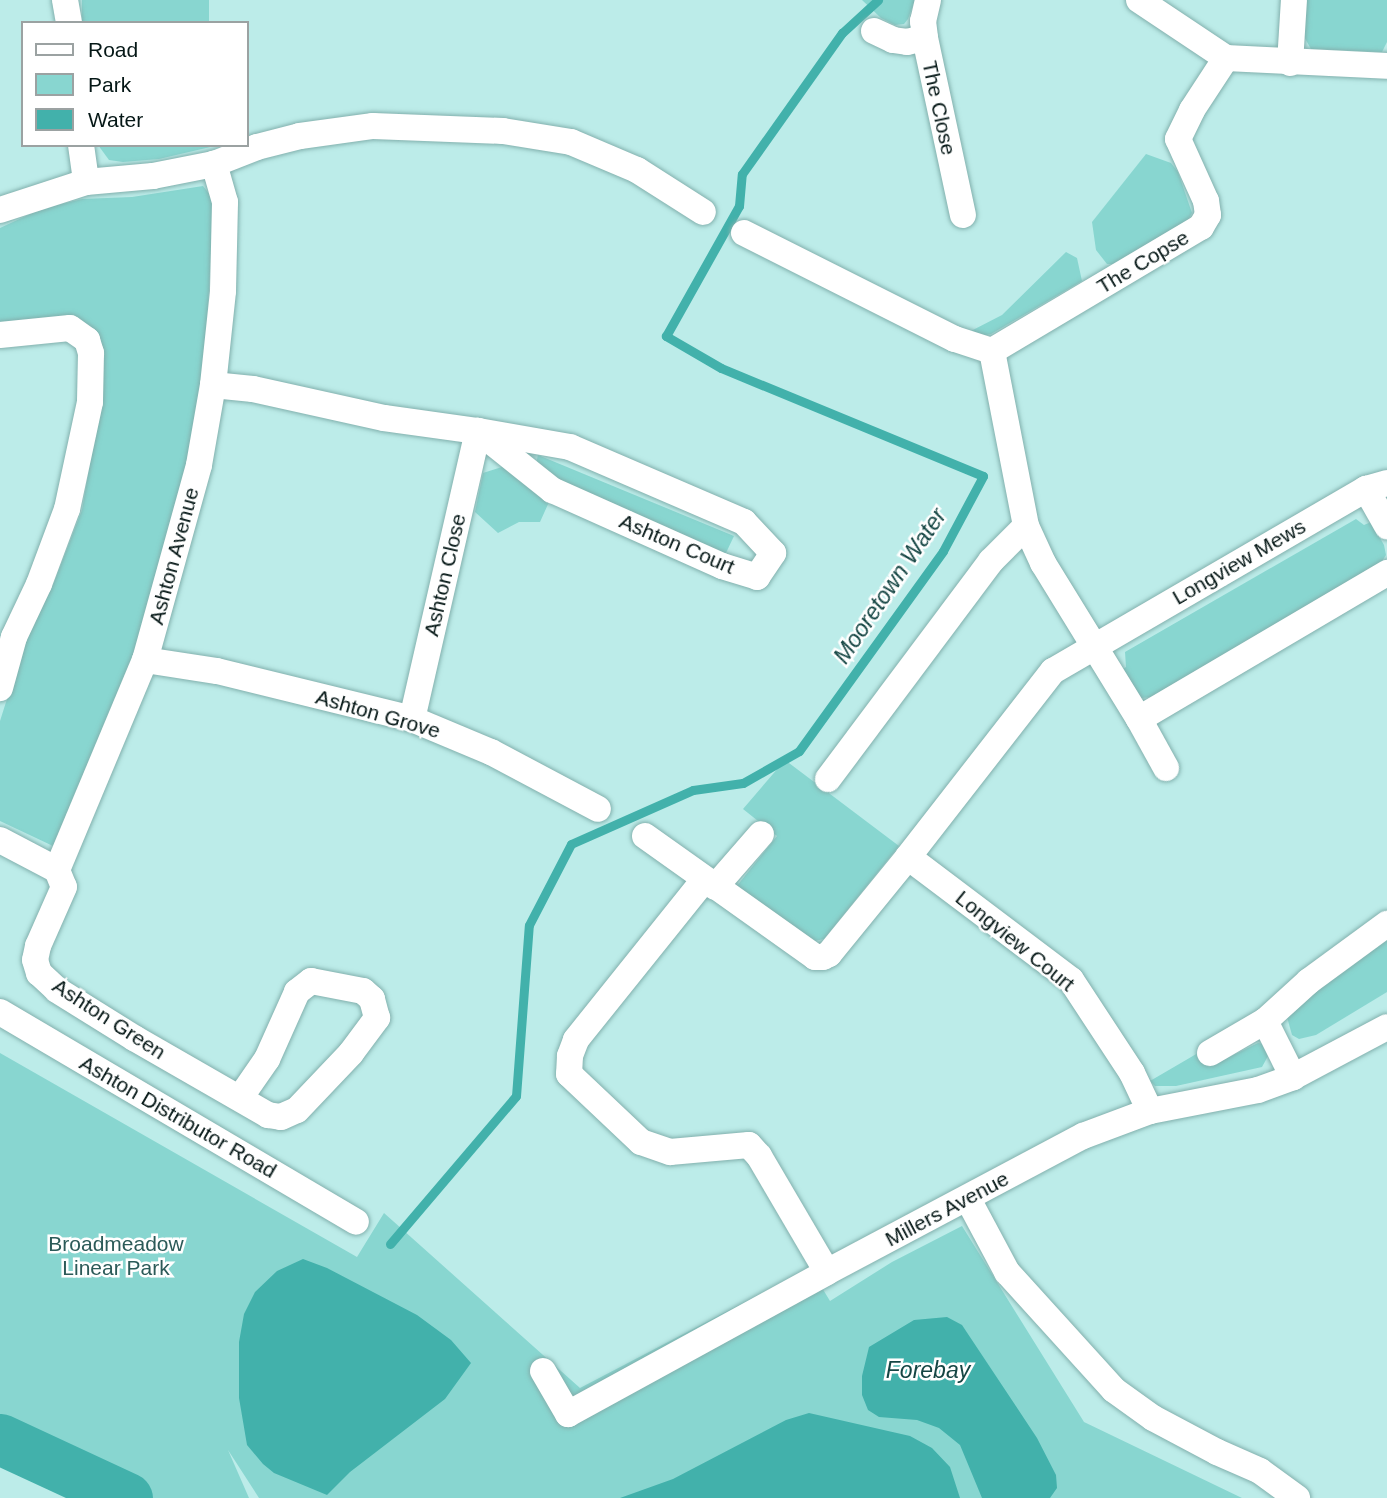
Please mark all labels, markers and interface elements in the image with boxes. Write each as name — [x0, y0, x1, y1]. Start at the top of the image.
legend — [21, 21, 248, 147]
text: Road — [88, 38, 138, 61]
street label: The Close — [917, 59, 961, 157]
text: Park — [88, 73, 131, 96]
text: Water — [88, 108, 143, 131]
street label: The Copse — [1092, 225, 1194, 299]
street label: Ashton Avenue — [143, 484, 205, 628]
water label: Mooretown Water — [828, 503, 952, 669]
street label: Ashton Court — [616, 508, 738, 580]
street label: Ashton Close — [419, 511, 471, 639]
street label: Longview Mews — [1168, 514, 1310, 610]
street label: Ashton Grove — [313, 684, 443, 744]
street label: Longview Court — [950, 885, 1080, 997]
street label: Ashton Green — [48, 973, 170, 1065]
street label: Ashton Distributor Road — [75, 1050, 281, 1184]
street label: Millers Avenue — [880, 1166, 1014, 1252]
park label: Broadmeadow Linear Park — [48, 1231, 184, 1281]
water label: Forebay — [886, 1356, 970, 1384]

